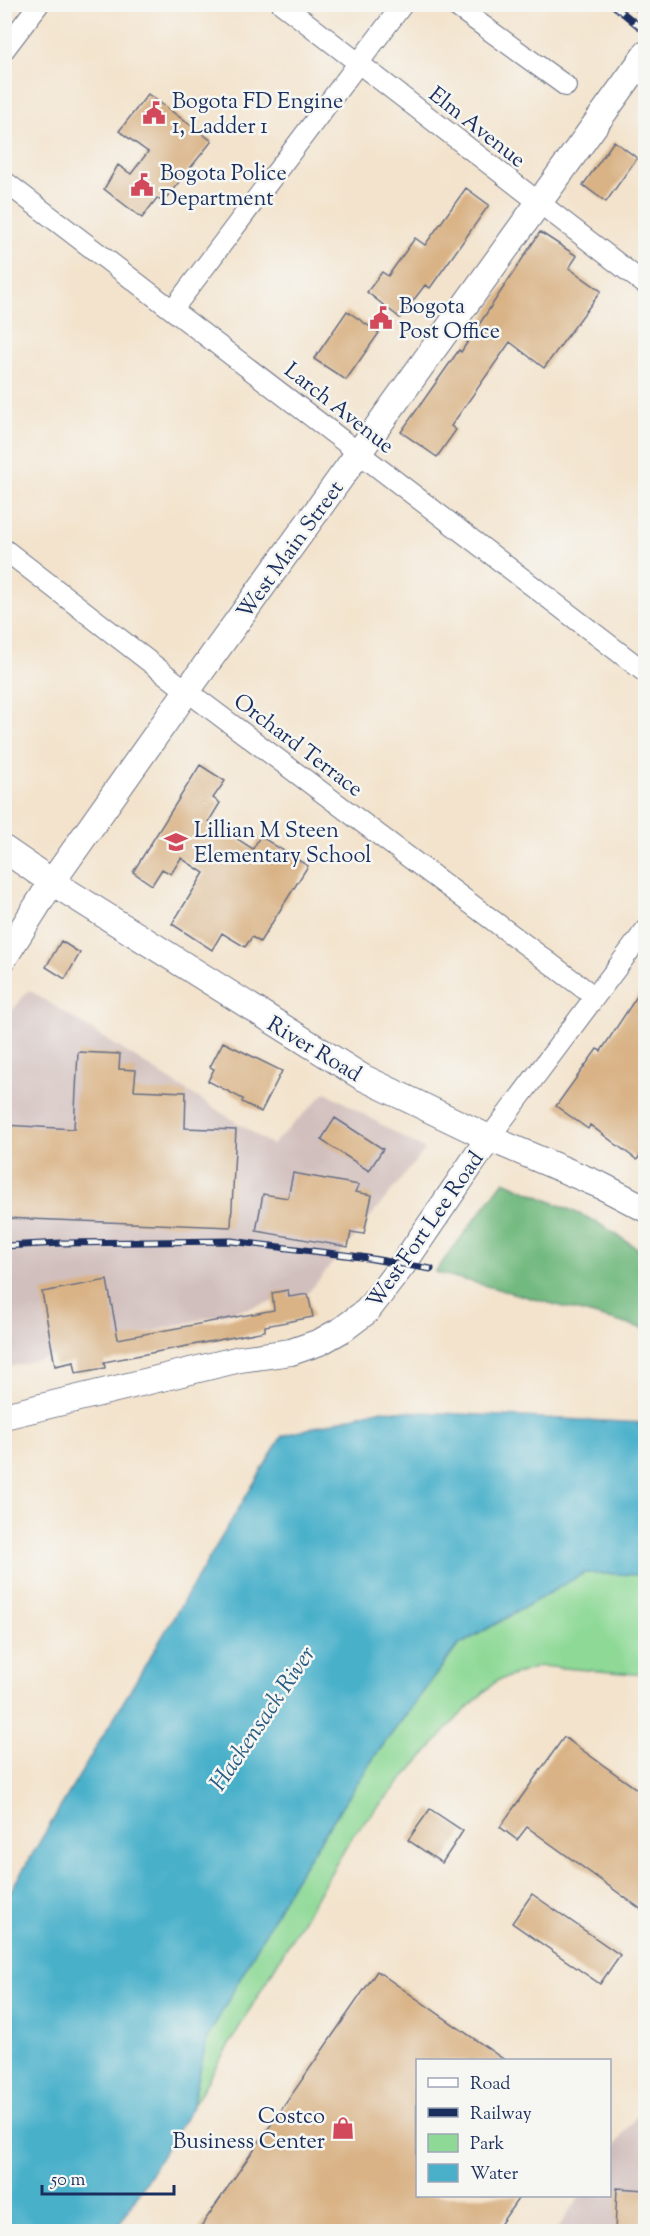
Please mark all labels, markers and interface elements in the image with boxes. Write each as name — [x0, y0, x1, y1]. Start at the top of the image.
street label: Elm Avenue — [421, 80, 532, 177]
place label: Bogota FD Engine 1, Ladder 1 — [172, 87, 343, 144]
public building icon: Bogota FD Engine 1, Ladder 1 — [141, 100, 167, 126]
place label: Bogota Police Department — [160, 159, 287, 216]
public building icon: Bogota Police Department — [129, 172, 155, 198]
place label: Bogota Post Office — [399, 292, 500, 349]
public building icon: Bogota Post Office — [368, 305, 394, 331]
street label: Larch Avenue — [276, 356, 400, 463]
street label: West Main Street — [230, 474, 353, 627]
street label: Orchard Terrace — [226, 687, 369, 806]
place label: Lillian M Steen Elementary School — [194, 816, 371, 873]
school or university icon: Lillian M Steen Elementary School — [163, 829, 189, 855]
street label: River Road — [260, 1010, 367, 1091]
street label: West Fort Lee Road — [360, 1145, 493, 1316]
water label: Hackensack River — [203, 1639, 325, 1798]
legend — [416, 2059, 611, 2197]
text: Road — [470, 2072, 510, 2098]
place label: Costco Business Center — [172, 2102, 325, 2159]
text: Railway — [470, 2102, 532, 2128]
shop icon: Costco Business Center — [330, 2115, 356, 2141]
text: Park — [470, 2132, 505, 2158]
scale bar — [42, 2158, 174, 2196]
text: Water — [470, 2162, 519, 2188]
text: 50 m — [50, 2168, 86, 2194]

